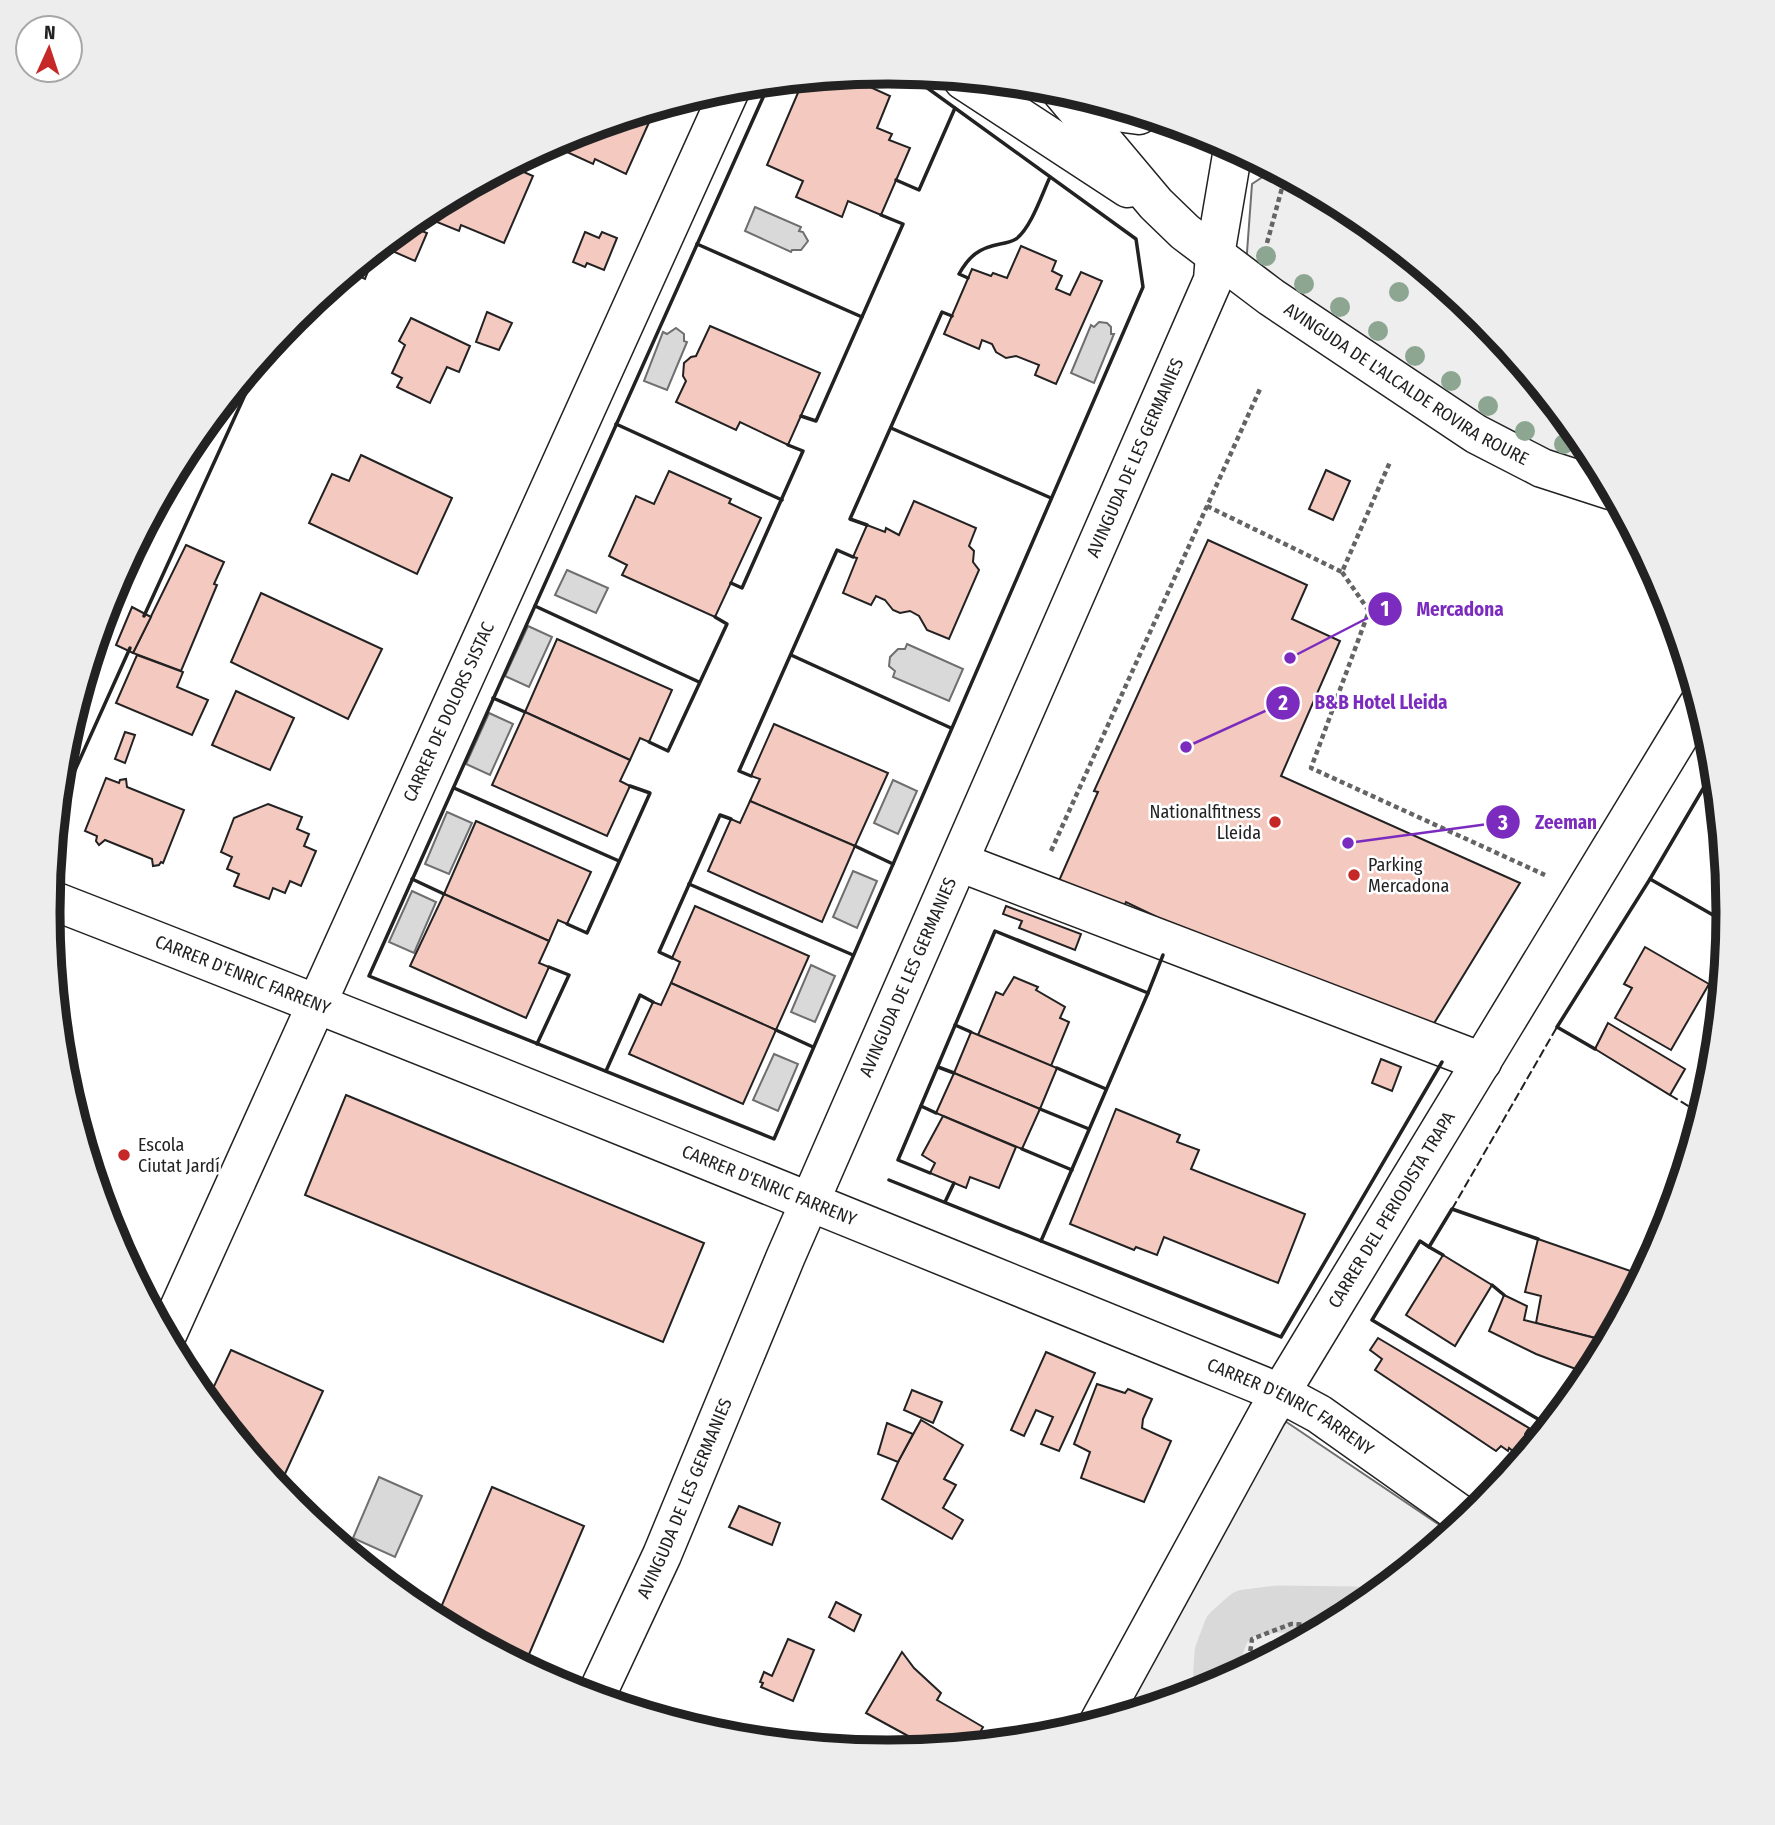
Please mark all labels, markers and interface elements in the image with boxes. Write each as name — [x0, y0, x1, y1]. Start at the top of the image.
north arrow — [14, 14, 84, 84]
text: N — [44, 21, 56, 44]
street label: AVINGUDA DE L'ALCALDE ROVIRA ROURE — [1280, 298, 1532, 470]
street label: AVINGUDA DE LES GERMANIES — [1082, 355, 1189, 561]
callout: Mercadona — [1367, 589, 1518, 629]
text: 1 — [1381, 596, 1389, 622]
text: Mercadona — [1416, 598, 1504, 621]
street label: CARRER DE DOLORS SISTAC — [399, 619, 499, 805]
callout: B&B Hotel Lleida — [1266, 683, 1462, 723]
text: 2 — [1277, 690, 1288, 716]
text: B&B Hotel Lleida — [1314, 691, 1448, 714]
place label: Nationalfitness Lleida — [1150, 801, 1261, 844]
callout: Zeeman — [1486, 802, 1611, 842]
text: 3 — [1497, 810, 1508, 836]
text: Zeeman — [1535, 811, 1597, 834]
marker: Nationalfitness Lleida — [1267, 814, 1283, 830]
place label: Parking Mercadona — [1368, 854, 1449, 897]
marker: Parking Mercadona — [1346, 867, 1362, 883]
street label: AVINGUDA DE LES GERMANIES — [855, 874, 961, 1080]
street label: CARRER D'ENRIC FARRENY — [152, 930, 334, 1019]
street label: CARRER DEL PERIODISTA TRAPA — [1324, 1107, 1460, 1312]
place label: Escola Ciutat Jardí — [138, 1134, 220, 1177]
street label: CARRER D'ENRIC FARRENY — [679, 1140, 860, 1231]
marker: Escola Ciutat Jardí — [116, 1147, 132, 1163]
street label: CARRER D'ENRIC FARRENY — [1204, 1353, 1378, 1460]
street label: AVINGUDA DE LES GERMANIES — [632, 1395, 737, 1602]

